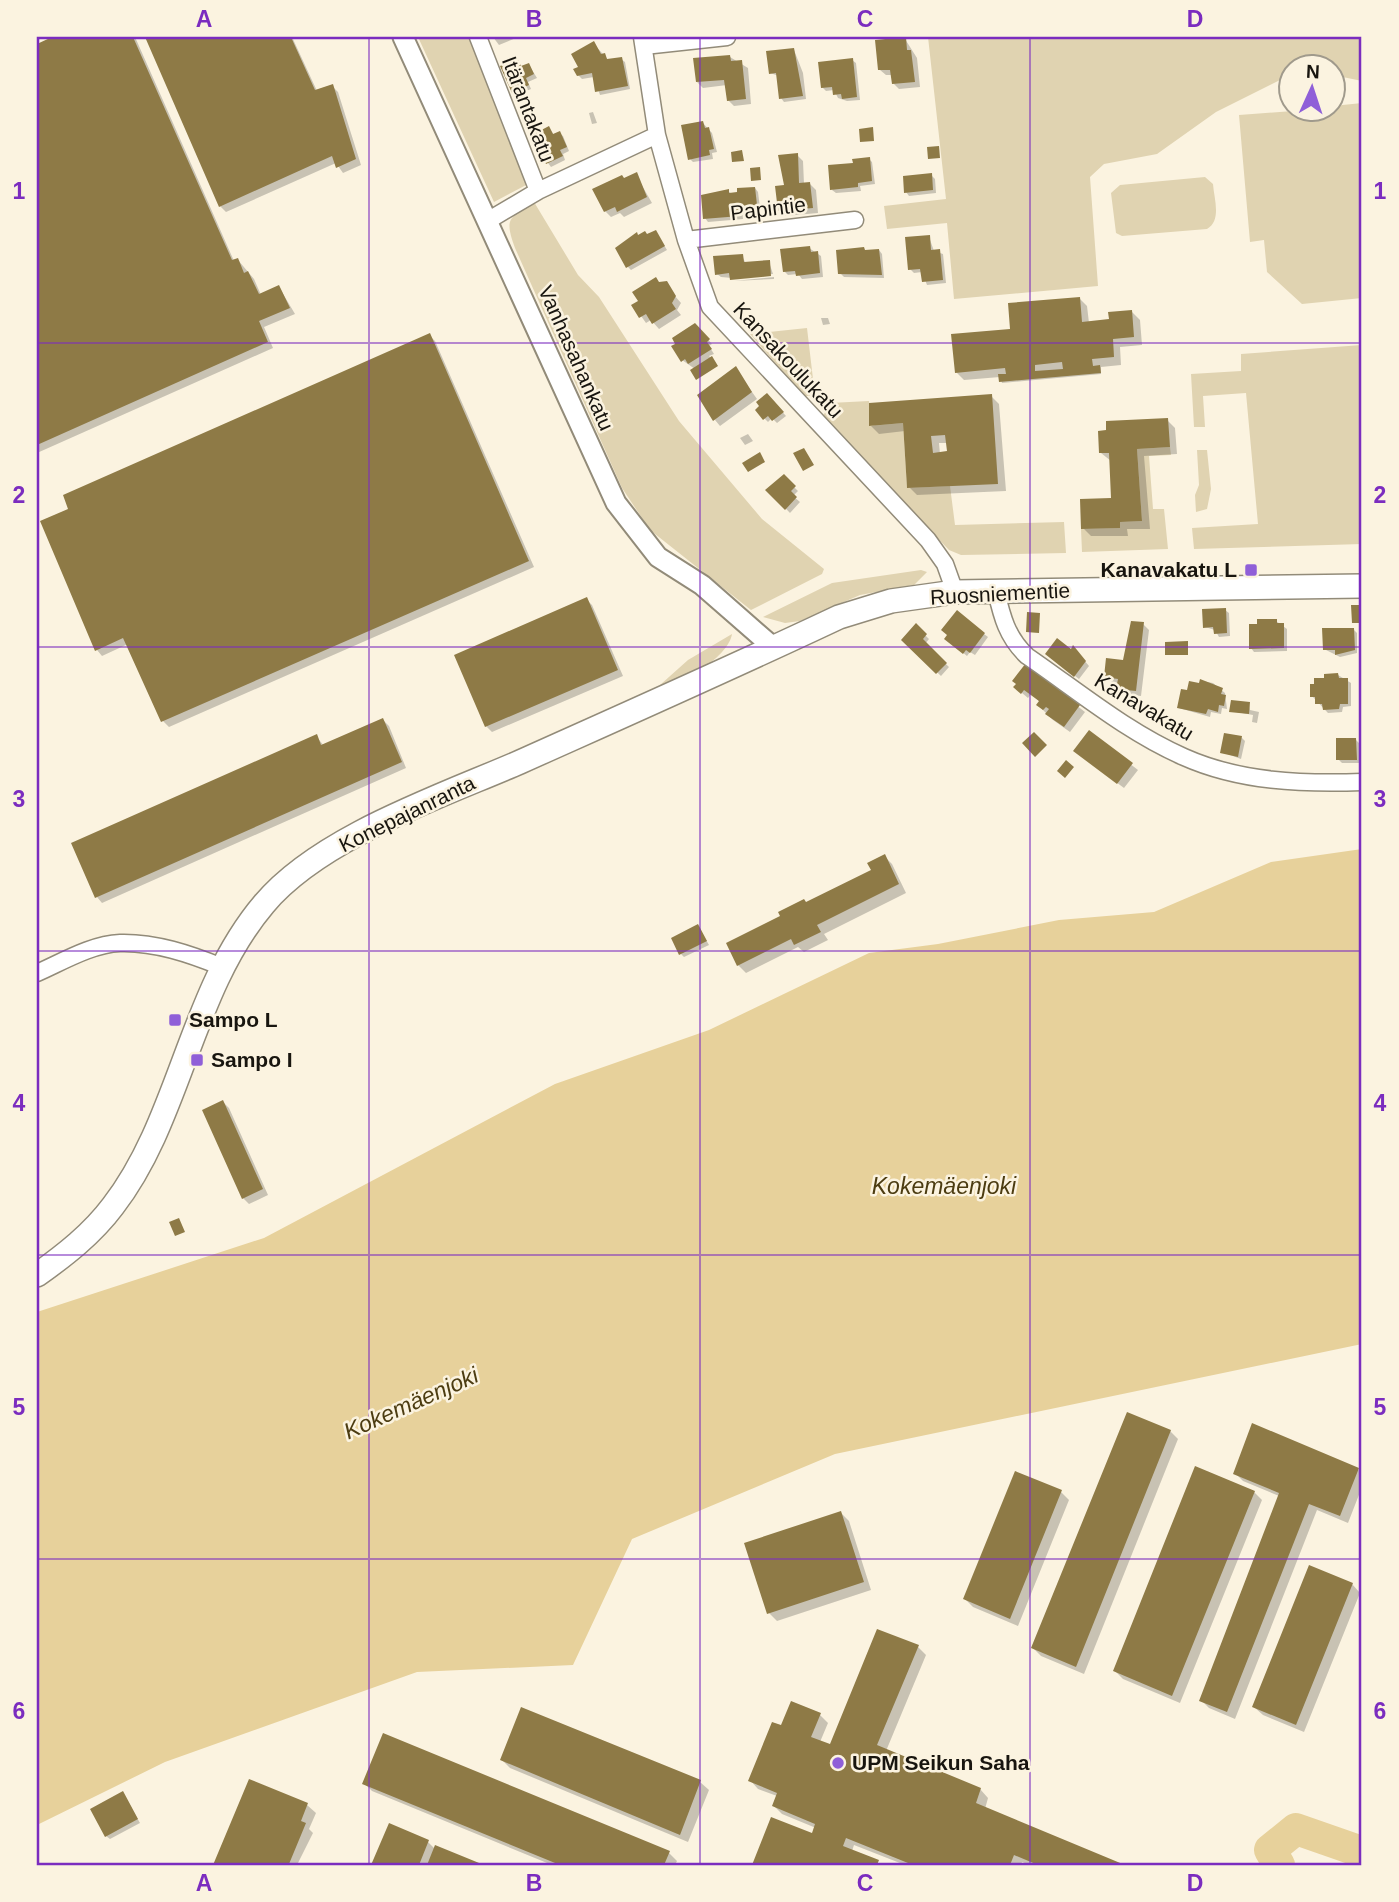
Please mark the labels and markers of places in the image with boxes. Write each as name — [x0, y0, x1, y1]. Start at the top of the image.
place label: Kanavakatu L — [1100, 558, 1237, 581]
marker: Kanavakatu L — [1243, 562, 1259, 578]
place label: Sampo L — [189, 1008, 278, 1031]
marker: Sampo L — [167, 1012, 183, 1028]
place label: Sampo I — [211, 1048, 293, 1071]
marker: Sampo I — [189, 1052, 205, 1068]
place label: UPM Seikun Saha — [852, 1751, 1030, 1774]
marker: UPM Seikun Saha — [830, 1755, 846, 1771]

